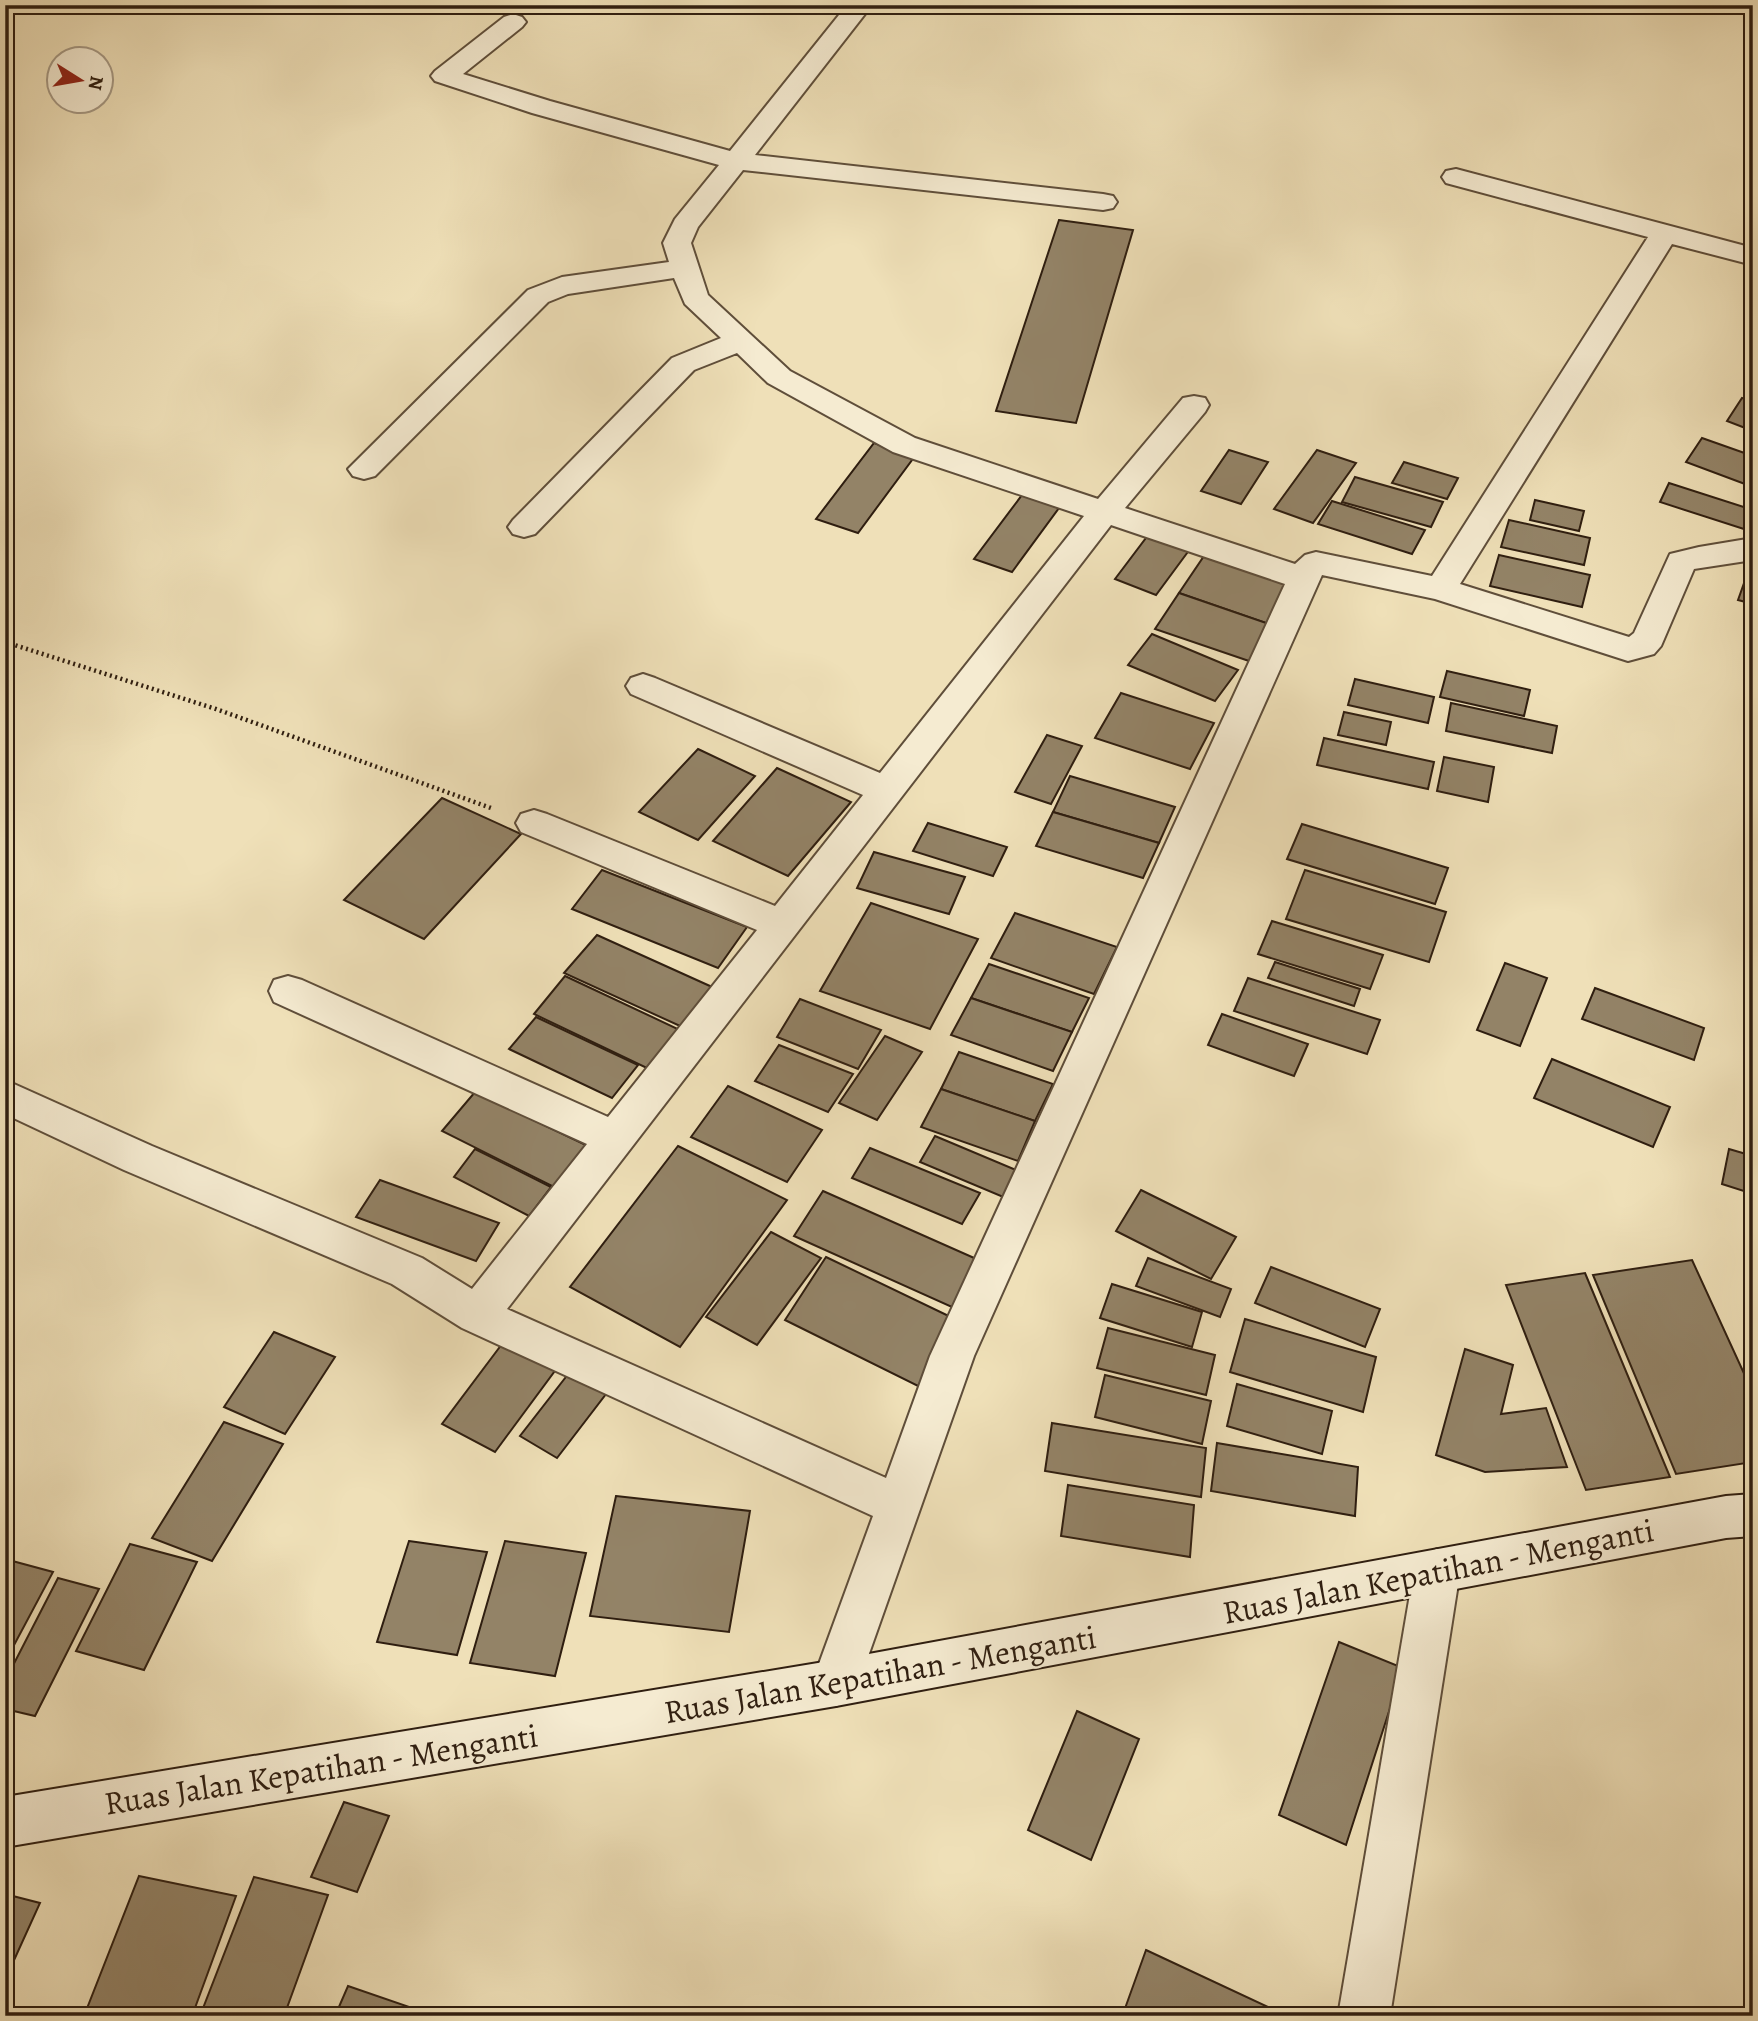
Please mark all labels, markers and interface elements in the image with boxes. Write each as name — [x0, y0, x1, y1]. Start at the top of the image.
north arrow — [46, 46, 116, 116]
text: N — [82, 74, 110, 92]
street label: Ruas Jalan Kepatihan - Menganti — [1219, 1507, 1657, 1635]
street label: Ruas Jalan Kepatihan - Menganti — [660, 1614, 1100, 1734]
street label: Ruas Jalan Kepatihan - Menganti — [101, 1712, 541, 1826]

